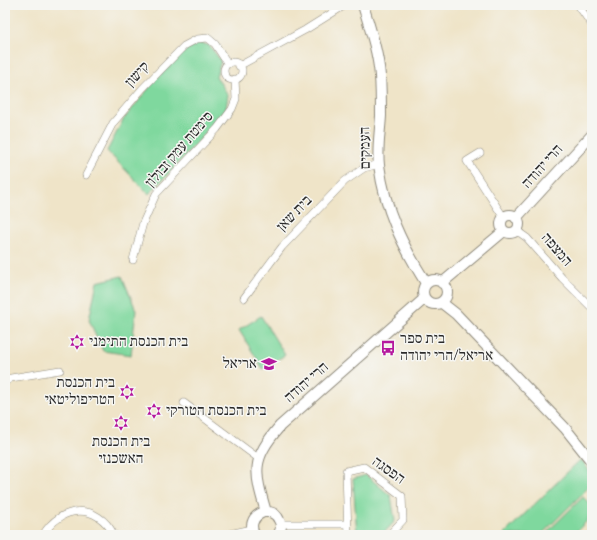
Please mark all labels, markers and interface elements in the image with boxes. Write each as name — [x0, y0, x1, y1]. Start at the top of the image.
street label: קישון — [121, 57, 155, 93]
street label: סימטת עמק זבולון — [141, 107, 219, 193]
street label: העמקים — [355, 126, 377, 170]
street label: הרי יהודה — [517, 140, 569, 194]
street label: בית שאן — [272, 191, 318, 237]
street label: המצפה — [535, 229, 577, 271]
place label: בית ספר אריאל/הרי יהודה — [400, 329, 493, 367]
place label: בית הכנסת התימני — [89, 332, 188, 353]
synagogue icon: בית הכנסת התימני — [68, 333, 86, 351]
bus stop icon: בית ספר אריאל/הרי יהודה — [379, 339, 397, 357]
place label: אריאל — [222, 354, 257, 375]
school or university icon: אריאל — [260, 355, 278, 373]
street label: הרי יהודה — [280, 358, 334, 408]
place label: בית הכנסת הטריפוליטאי — [45, 373, 115, 411]
synagogue icon: בית הכנסת הטריפוליטאי — [118, 383, 136, 401]
place label: בית הכנסת הטורקי — [166, 401, 266, 422]
synagogue icon: בית הכנסת הטורקי — [145, 402, 163, 420]
synagogue icon: בית הכנסת האשכנזי — [112, 414, 130, 432]
place label: בית הכנסת האשכנזי — [92, 432, 150, 470]
street label: הפסגה — [367, 452, 409, 490]

